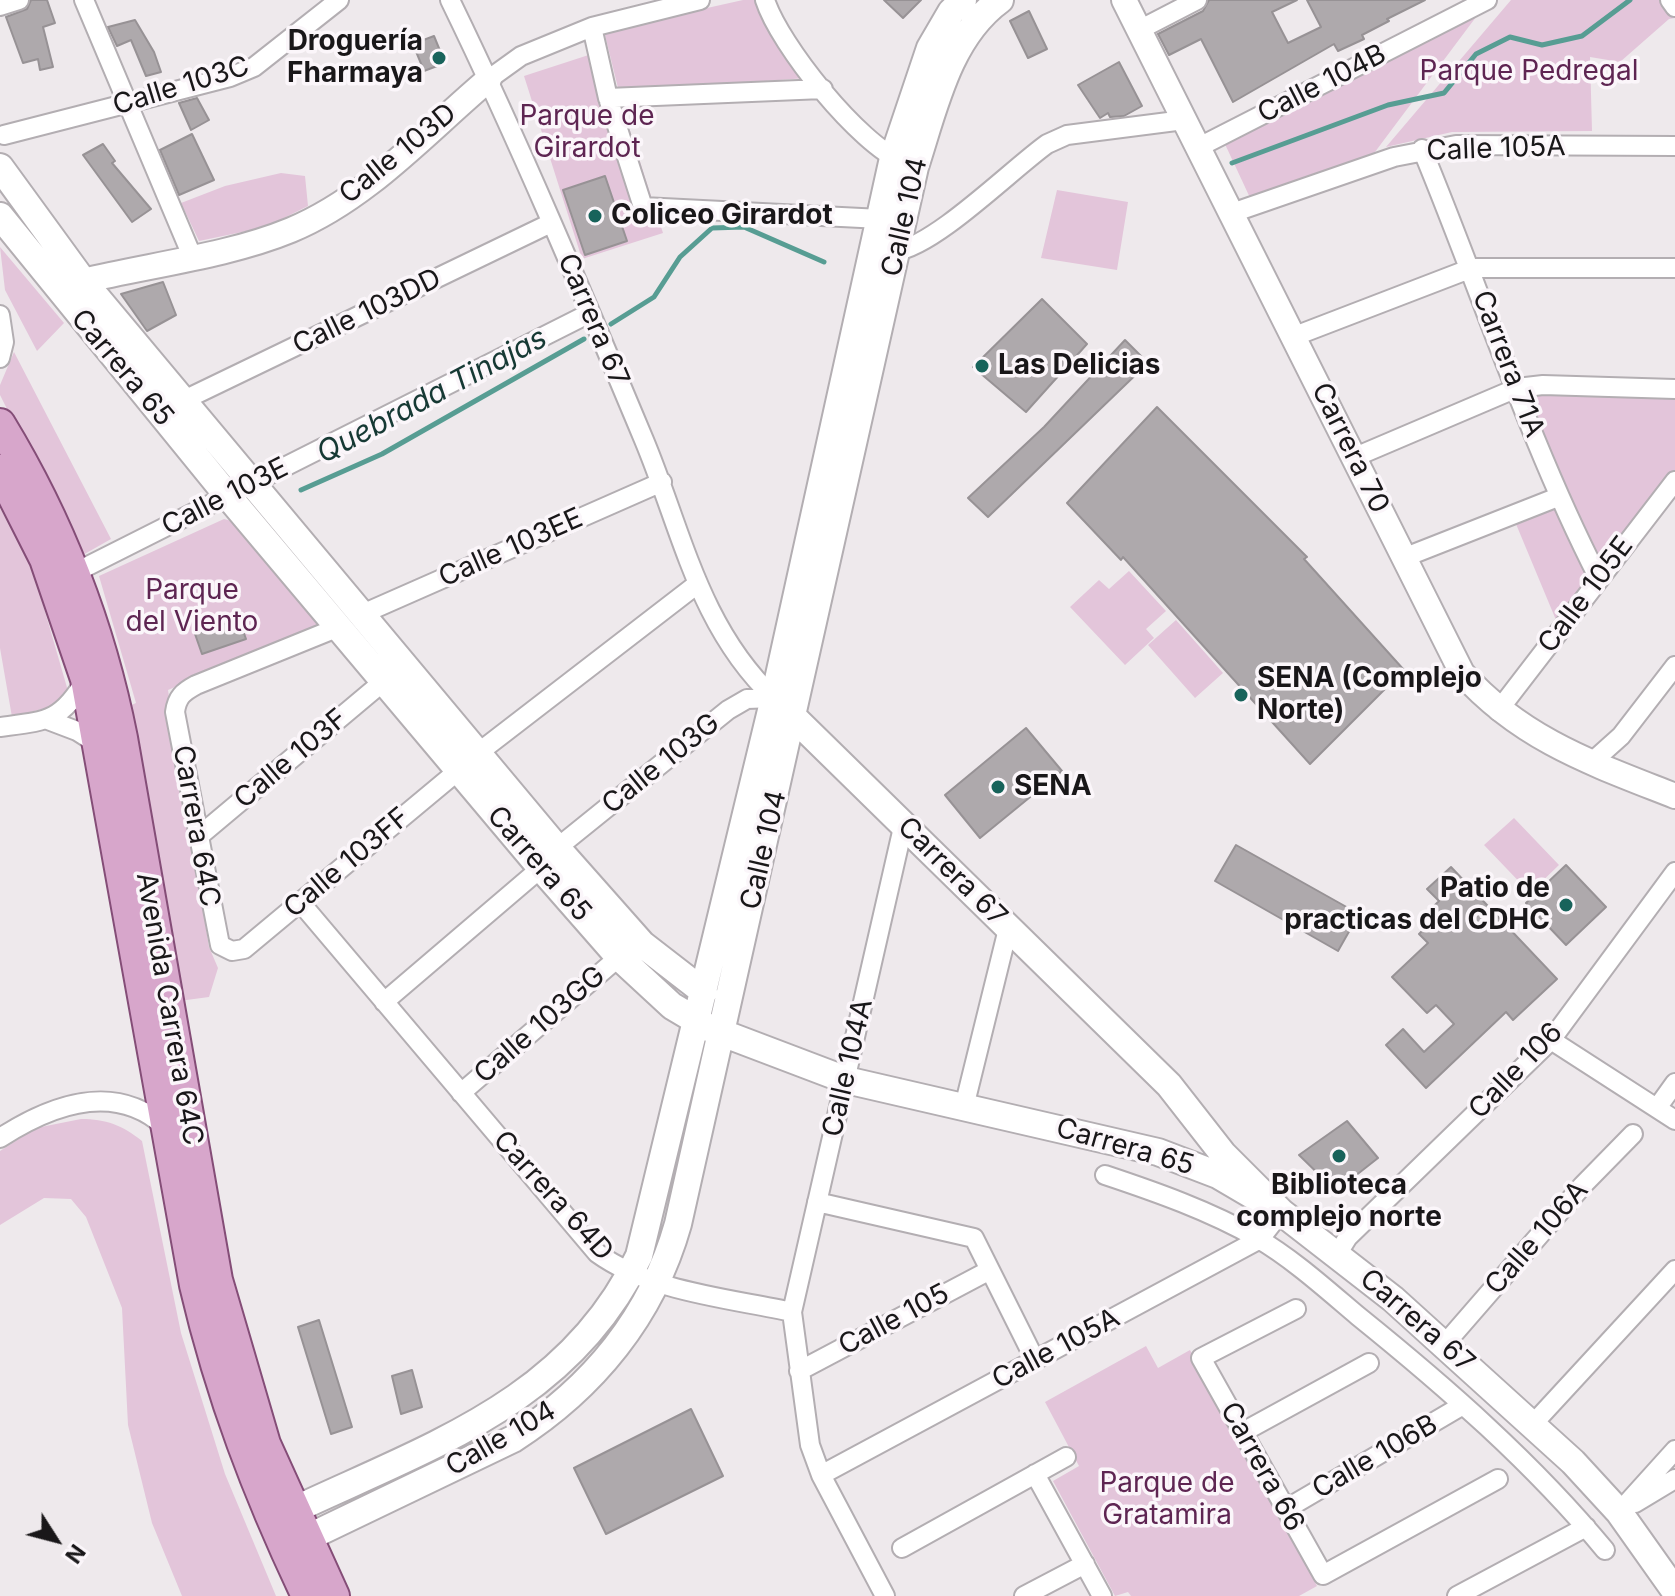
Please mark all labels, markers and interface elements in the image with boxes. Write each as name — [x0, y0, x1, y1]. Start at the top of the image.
place label: Droguería Fharmaya — [287, 25, 423, 91]
street label: Calle 104B — [1252, 37, 1392, 131]
street label: Calle 103C — [109, 49, 253, 123]
marker: Droguería Fharmaya — [430, 49, 448, 67]
park label: Parque Pedregal — [1420, 55, 1638, 89]
street label: Calle 103D — [333, 97, 463, 211]
park label: Parque de Girardot — [519, 100, 655, 166]
street label: Calle 105A — [1426, 130, 1566, 168]
street label: Calle 104 — [875, 154, 935, 280]
place label: Coliceo Girardot — [611, 199, 833, 233]
marker: Coliceo Girardot — [586, 207, 604, 225]
street label: Carrera 67 — [550, 249, 636, 391]
street label: Calle 103DD — [287, 262, 447, 362]
street label: Carrera 71A — [1465, 286, 1551, 442]
street label: Carrera 65 — [63, 303, 181, 433]
water label: Quebrada Tinajas — [311, 320, 553, 472]
place label: Las Delicias — [998, 349, 1160, 383]
marker: Las Delicias — [973, 357, 991, 375]
street label: Carrera 70 — [1304, 377, 1396, 519]
street label: Calle 103E — [156, 451, 294, 543]
street label: Calle 103EE — [434, 501, 588, 595]
street label: Calle 105E — [1531, 530, 1641, 660]
park label: Parque del Viento — [126, 574, 258, 640]
place label: SENA (Complejo Norte) — [1257, 662, 1482, 728]
marker: SENA (Complejo Norte) — [1232, 686, 1250, 704]
street label: Calle 103F — [228, 702, 354, 816]
street label: Calle 103G — [596, 707, 726, 821]
street label: Carrera 64C — [165, 743, 227, 909]
place label: SENA — [1014, 770, 1092, 804]
marker: SENA — [989, 778, 1007, 796]
street label: Calle 104 — [734, 787, 794, 913]
street label: Carrera 65 — [480, 799, 598, 929]
street label: Calle 103FF — [277, 801, 417, 925]
street label: Carrera 67 — [890, 810, 1014, 934]
street label: Avenida Carrera 64C — [128, 870, 210, 1148]
place label: Patio de practicas del CDHC — [1284, 872, 1550, 938]
marker: Patio de practicas del CDHC — [1557, 896, 1575, 914]
street label: Calle 103GG — [468, 959, 612, 1091]
street label: Calle 104A — [816, 996, 880, 1140]
street label: Calle 106 — [1462, 1016, 1570, 1126]
street label: Carrera 65 — [1052, 1111, 1198, 1183]
street label: Carrera 64D — [486, 1124, 620, 1268]
marker: Biblioteca complejo norte — [1330, 1147, 1348, 1165]
place label: Biblioteca complejo norte — [1236, 1169, 1442, 1235]
street label: Calle 106A — [1479, 1174, 1595, 1302]
street label: Carrera 67 — [1353, 1262, 1481, 1380]
street label: Calle 105 — [833, 1277, 955, 1363]
street label: Calle 105A — [987, 1301, 1125, 1397]
street label: Calle 104 — [440, 1394, 562, 1484]
street label: Carrera 66 — [1213, 1397, 1311, 1537]
street label: Calle 106B — [1307, 1408, 1443, 1506]
park label: Parque de Gratamira — [1099, 1467, 1235, 1533]
north arrow — [16, 1500, 96, 1580]
text: N — [60, 1540, 91, 1569]

